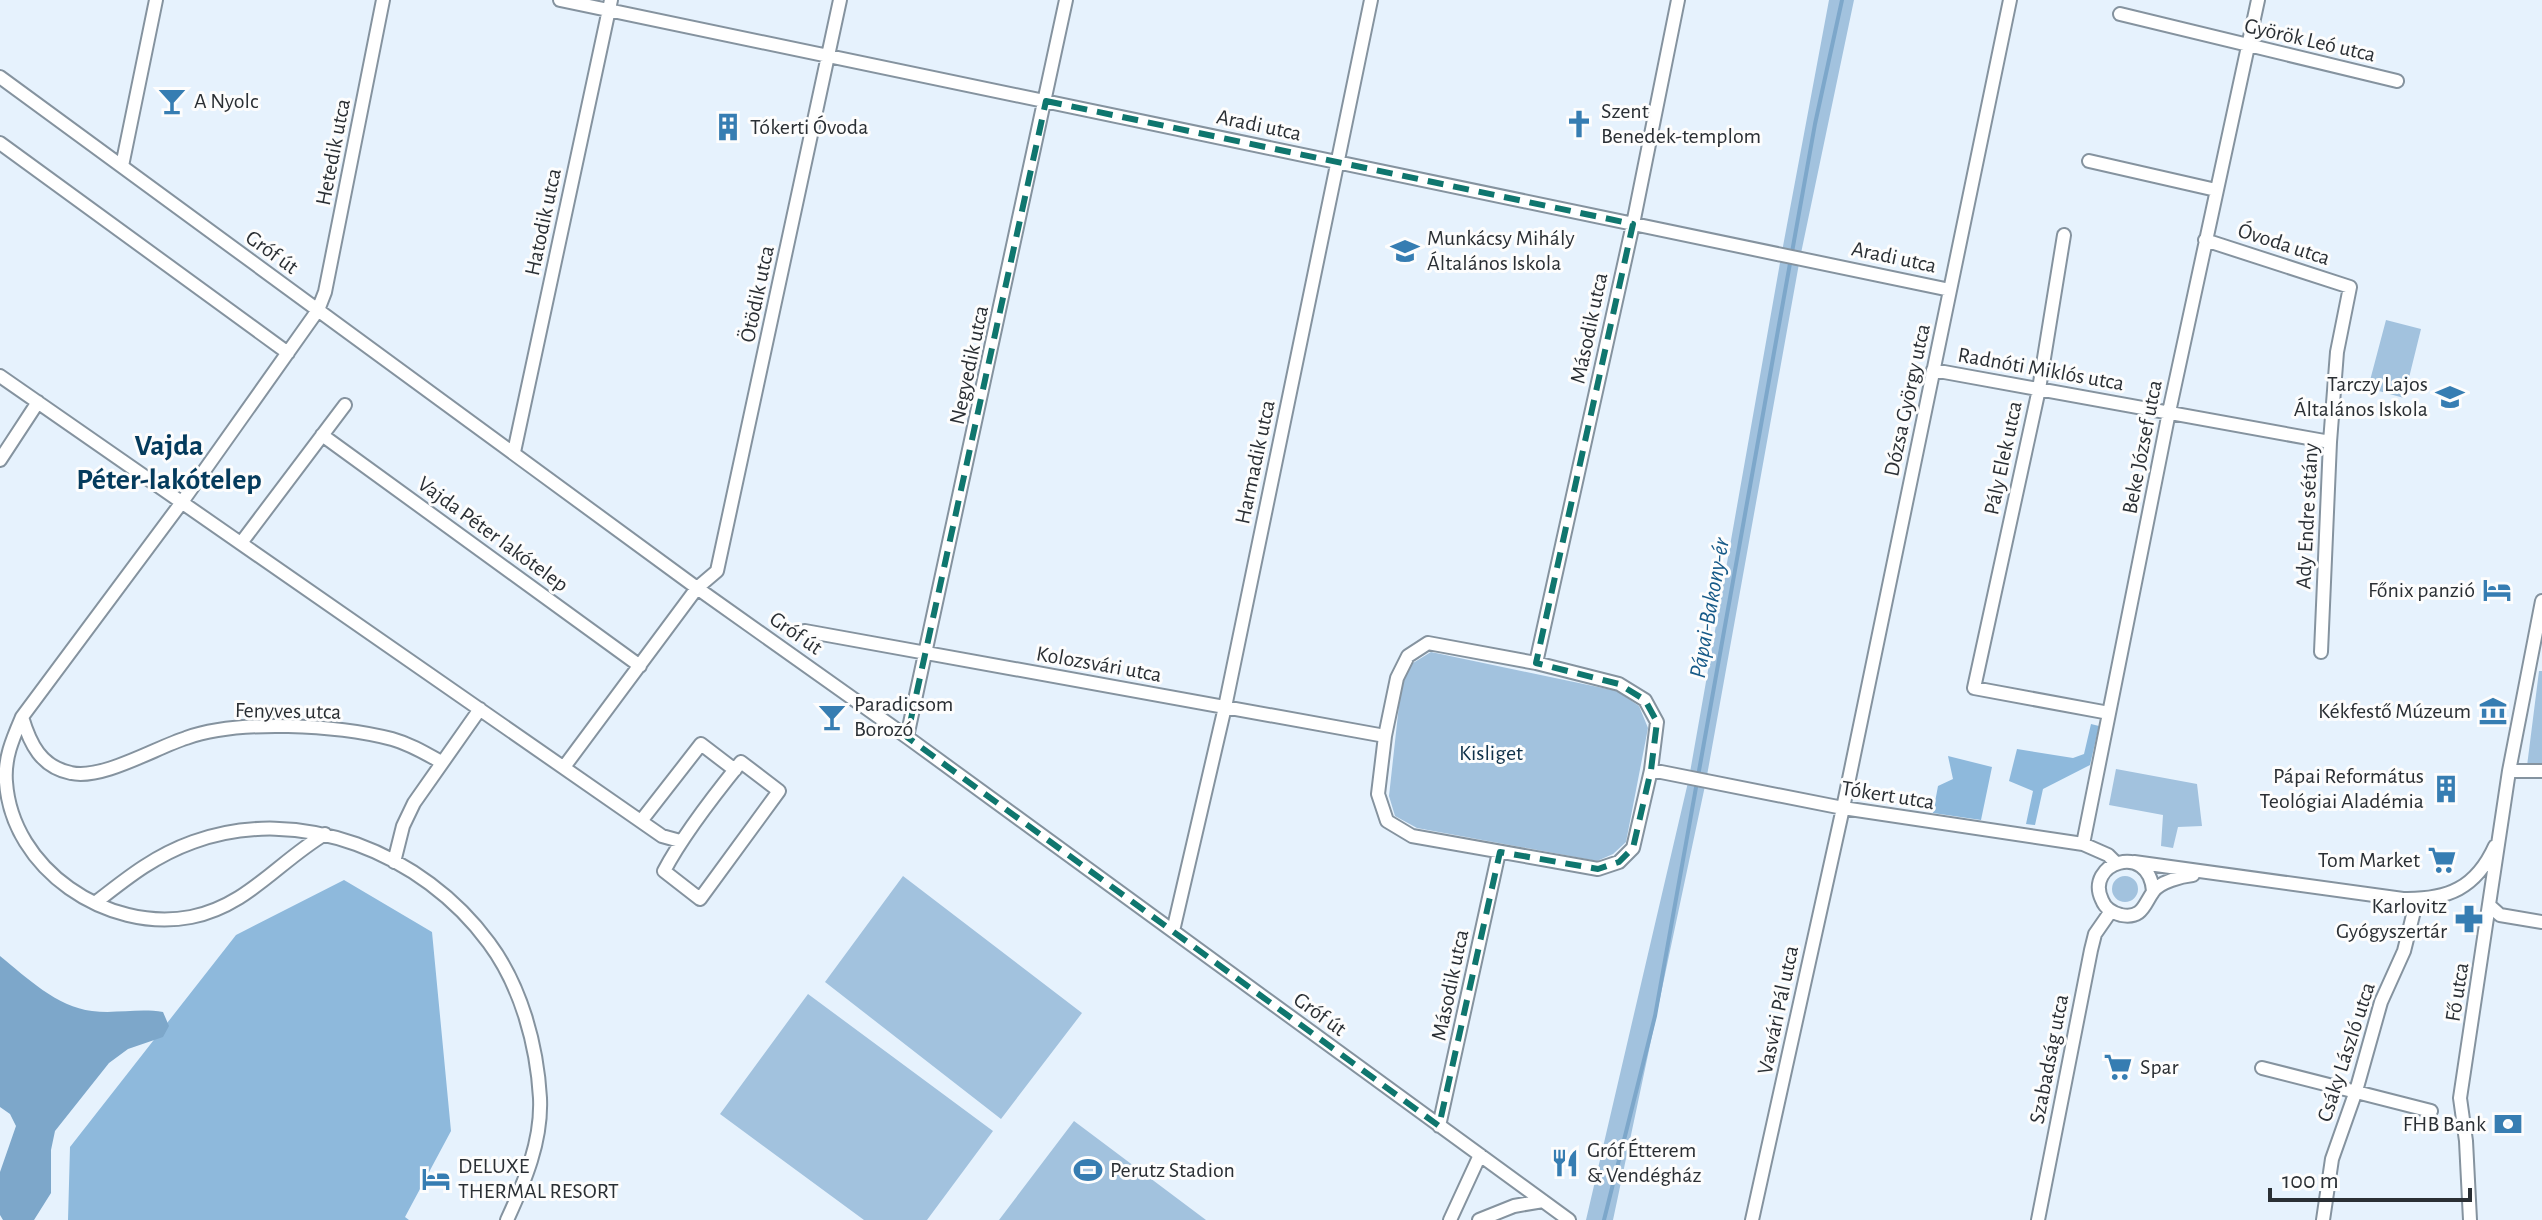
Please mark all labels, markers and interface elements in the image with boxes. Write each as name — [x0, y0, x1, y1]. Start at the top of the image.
street label: Györök Leó utca — [2242, 14, 2378, 66]
bar icon: A Nyolc — [157, 86, 187, 116]
place label: A Nyolc — [194, 90, 259, 112]
street label: Hetedik utca — [312, 97, 354, 207]
place label: Szent Benedek-templom — [1601, 100, 1761, 147]
street label: Aradi utca — [1215, 105, 1303, 145]
church icon: Szent Benedek-templom — [1564, 109, 1594, 139]
building icon: Tókerti Óvoda — [713, 112, 743, 142]
place label: Tókerti Óvoda — [750, 115, 868, 138]
street label: Hatodik utca — [521, 166, 565, 278]
street label: Óvoda utca — [2235, 218, 2333, 269]
street label: Gróf út — [242, 226, 302, 278]
place label: Munkácsy Mihály Általános Iskola — [1427, 227, 1575, 274]
school or university icon: Munkácsy Mihály Általános Iskola — [1390, 236, 1420, 266]
street label: Aradi utca — [1850, 237, 1938, 277]
street label: Ötödik utca — [736, 244, 778, 344]
street label: Második utca — [1566, 270, 1612, 386]
street label: Negyedik utca — [946, 303, 992, 427]
street label: Dózsa György utca — [1880, 322, 1934, 478]
street label: Radnóti Miklós utca — [1956, 344, 2126, 394]
place label: Tarczy Lajos Általános Iskola — [2294, 373, 2428, 420]
street label: Beke József utca — [2118, 378, 2166, 516]
school or university icon: Tarczy Lajos Általános Iskola — [2435, 382, 2465, 412]
street label: Harmadik utca — [1231, 398, 1279, 526]
street label: Pály Elek utca — [1980, 399, 2026, 517]
district label: Vajda Péter-lakótelep — [76, 431, 262, 495]
street label: Ady Endre sétány — [2292, 442, 2322, 590]
street label: Vajda Péter lakótelep — [414, 472, 572, 596]
water label: Pápai-Bakony-ér — [1686, 535, 1734, 680]
hotel icon: Főnix panzió — [2482, 575, 2512, 605]
place label: Főnix panzió — [2368, 579, 2475, 601]
street label: Gróf út — [766, 607, 826, 659]
street label: Kolozsvári utca — [1035, 642, 1163, 686]
place label: Paradicsom Borozó — [854, 693, 953, 740]
museum icon: Kékfestő Múzeum — [2478, 696, 2508, 726]
street label: Fenyves utca — [235, 699, 341, 723]
place label: Kékfestő Múzeum — [2318, 700, 2471, 722]
bar icon: Paradicsom Borozó — [817, 702, 847, 732]
park label: Kisliget — [1459, 742, 1523, 764]
place label: Pápai Református Teológiai Aladémia — [2259, 765, 2424, 812]
building icon: Pápai Református Teológiai Aladémia — [2431, 774, 2461, 804]
street label: Tókert utca — [1840, 777, 1936, 813]
supermarket icon: Tom Market — [2427, 845, 2457, 875]
place label: Tom Market — [2318, 849, 2420, 871]
place label: Karlovitz Gyógyszertár — [2336, 895, 2447, 942]
pharmacy icon: Karlovitz Gyógyszertár — [2454, 904, 2484, 934]
street label: Második utca — [1427, 927, 1473, 1043]
street label: Vasvári Pál utca — [1754, 944, 1802, 1076]
street label: Fő utca — [2441, 961, 2473, 1023]
street label: Csáky László utca — [2313, 979, 2379, 1125]
street label: Gróf út — [1290, 988, 1350, 1040]
street label: Szabadság utca — [2026, 992, 2072, 1126]
supermarket icon: Spar — [2103, 1052, 2133, 1082]
place label: Spar — [2140, 1056, 2179, 1078]
bank icon: FHB Bank — [2493, 1109, 2523, 1139]
place label: FHB Bank — [2403, 1113, 2486, 1135]
place label: Gróf Étterem & Vendégház — [1587, 1138, 1702, 1186]
restaurant icon: Gróf Étterem & Vendégház — [1550, 1148, 1580, 1178]
scale bar — [2270, 1152, 2470, 1202]
place label: DELUXE THERMAL RESORT — [458, 1155, 619, 1202]
sports icon: Perutz Stadion — [1073, 1155, 1103, 1185]
place label: Perutz Stadion — [1110, 1159, 1235, 1181]
hotel icon: DELUXE THERMAL RESORT — [421, 1164, 451, 1194]
text: 100 m — [2282, 1169, 2339, 1193]

